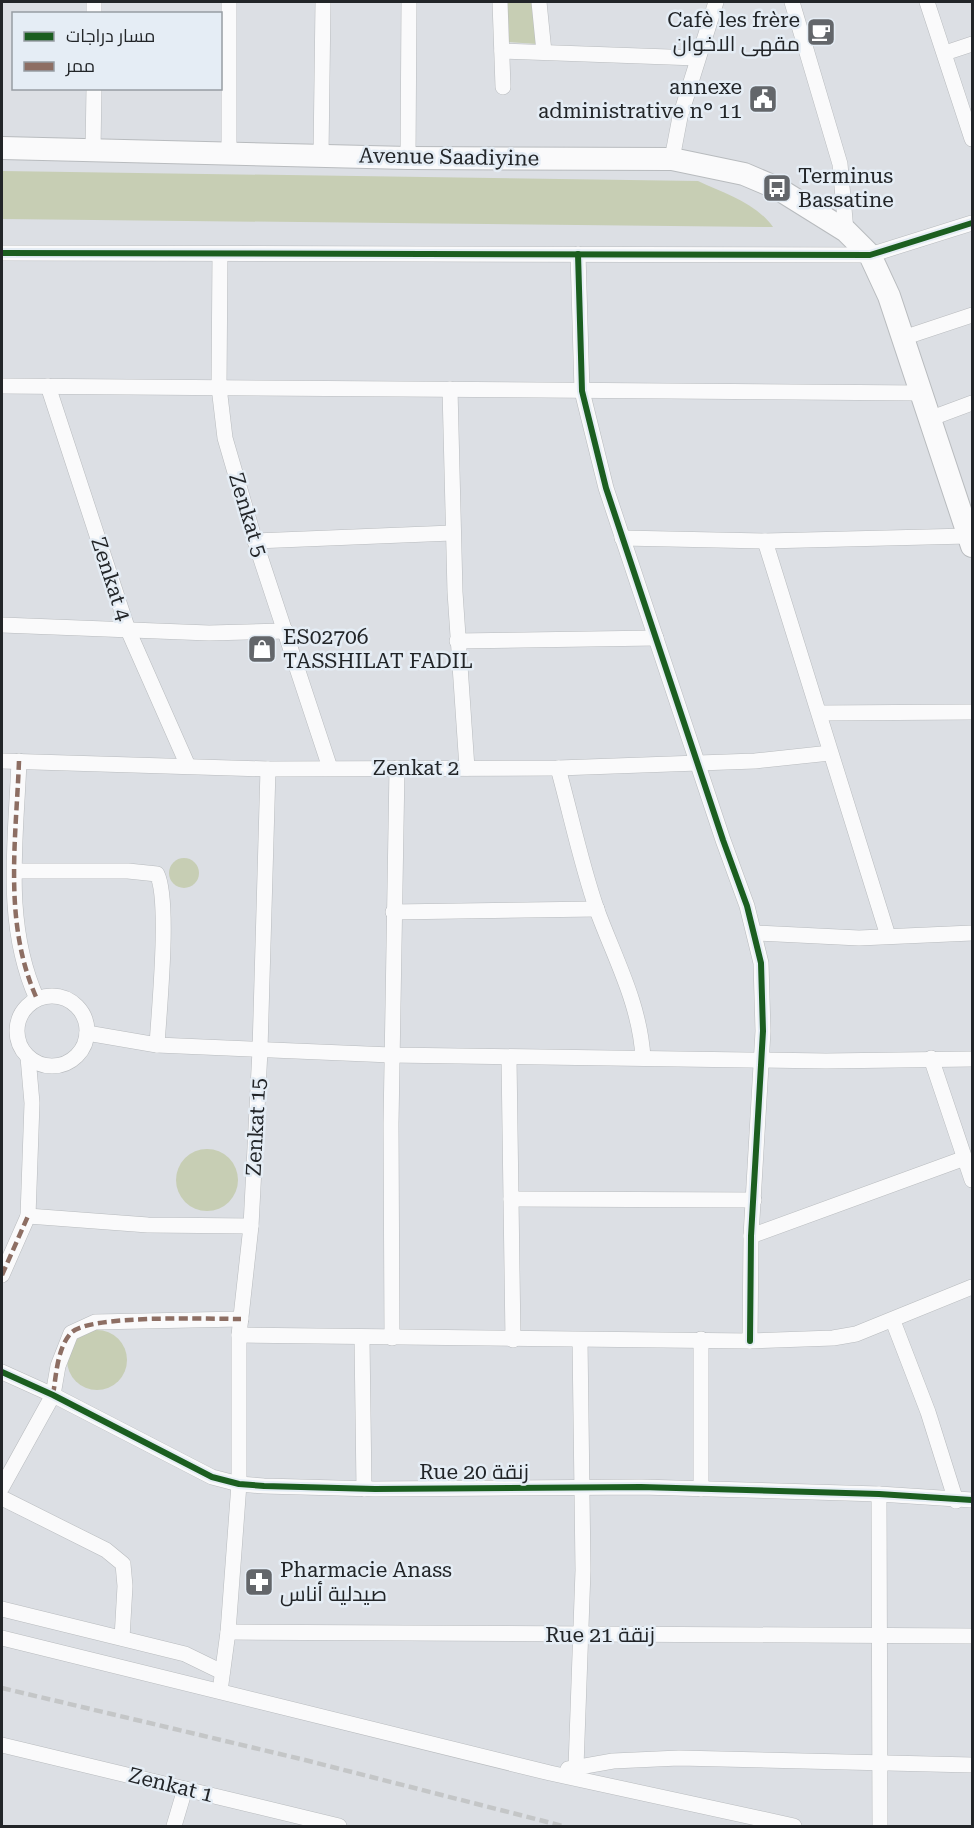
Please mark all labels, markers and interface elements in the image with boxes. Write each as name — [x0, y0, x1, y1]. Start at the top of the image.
place label: Cafè les frère مقهى الاخوان — [667, 8, 800, 57]
legend — [12, 12, 222, 90]
cafe icon: Cafè les frère مقهى الاخوان — [805, 16, 837, 48]
text: مسار دراجات — [66, 25, 155, 47]
text: ممر — [65, 55, 95, 77]
place label: annexe administrative n° 11 — [538, 75, 742, 123]
public building icon: annexe administrative n° 11 — [747, 83, 779, 115]
street label: Avenue Saadiyine — [359, 143, 539, 171]
place label: Terminus Bassatine — [798, 164, 894, 212]
bus stop icon: Terminus Bassatine — [761, 172, 793, 204]
street label: Zenkat 5 — [224, 470, 272, 560]
street label: Zenkat 4 — [86, 534, 136, 624]
place label: ES02706 TASSHILAT FADIL — [283, 625, 473, 673]
shop icon: ES02706 TASSHILAT FADIL — [246, 633, 278, 665]
street label: Zenkat 2 — [373, 756, 459, 780]
street label: Zenkat 15 — [241, 1077, 271, 1177]
street label: Rue 20 زنقة — [419, 1460, 529, 1484]
place label: Pharmacie Anass صيدلية أناس — [280, 1558, 452, 1607]
pharmacy icon: Pharmacie Anass صيدلية أناس — [243, 1566, 275, 1598]
street label: Rue 21 زنقة — [545, 1623, 655, 1647]
street label: Zenkat 1 — [126, 1763, 216, 1807]

